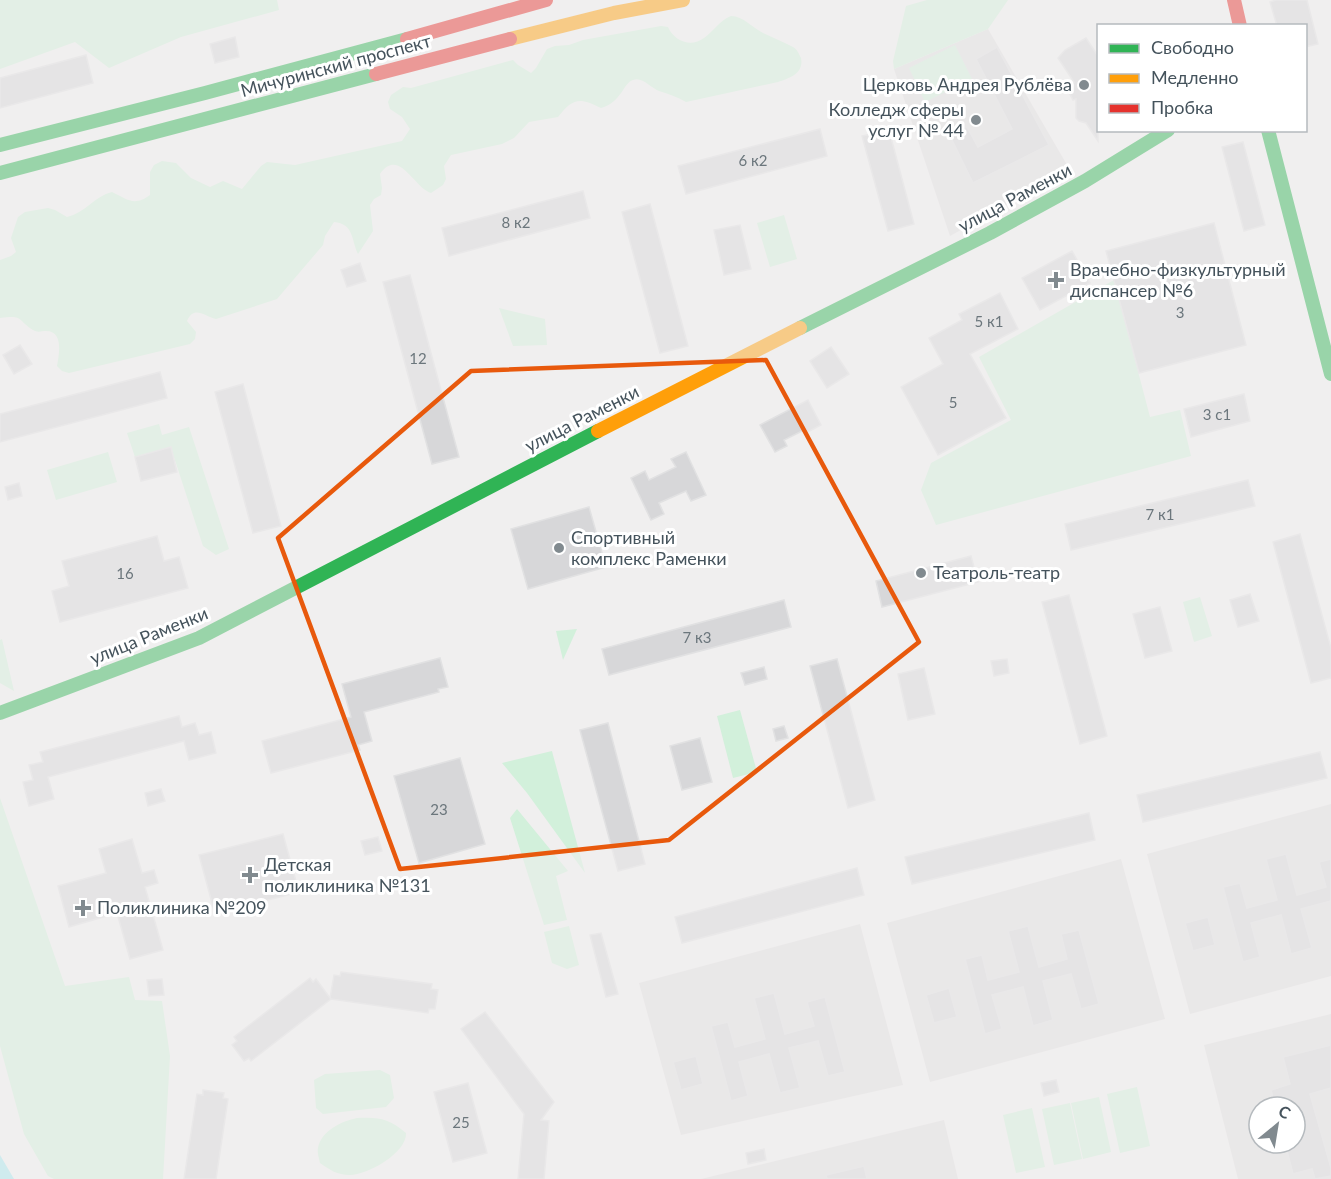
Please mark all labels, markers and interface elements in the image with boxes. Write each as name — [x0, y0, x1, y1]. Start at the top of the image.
legend — [1097, 24, 1307, 132]
street label: Мичуринский проспект — [238, 29, 433, 101]
text: Свободно — [1151, 36, 1234, 58]
text: Медленно — [1151, 66, 1239, 88]
place label: Церковь Андрея Рублёва — [863, 73, 1072, 95]
marker: Церковь Андрея Рублёва — [1077, 78, 1091, 92]
text: Пробка — [1151, 96, 1213, 118]
place label: Колледж сферы услуг № 44 — [829, 98, 964, 141]
marker: Колледж сферы услуг № 44 — [969, 113, 983, 127]
house number: 6 к2 — [738, 151, 768, 169]
street label: улица Раменки — [954, 158, 1075, 236]
house number: 8 к2 — [501, 213, 531, 231]
place label: Врачебно-физкультурный диспансер №6 — [1070, 258, 1286, 301]
marker: Врачебно-физкультурный диспансер №6 — [1047, 271, 1065, 289]
house number: 3 — [1176, 303, 1184, 321]
house number: 5 к1 — [974, 312, 1004, 330]
house number: 12 — [409, 349, 427, 367]
street label: улица Раменки — [521, 380, 642, 456]
house number: 5 — [949, 393, 957, 411]
house number: 3 с1 — [1203, 405, 1231, 423]
house number: 7 к1 — [1145, 505, 1175, 523]
place label: Спортивный комплекс Раменки — [571, 526, 727, 569]
marker: Спортивный комплекс Раменки — [552, 541, 566, 555]
place label: Театроль-театр — [933, 561, 1060, 583]
house number: 16 — [116, 564, 134, 582]
marker: Театроль-театр — [914, 566, 928, 580]
street label: улица Раменки — [86, 601, 211, 669]
house number: 7 к3 — [682, 628, 712, 646]
house number: 23 — [430, 800, 448, 818]
place label: Детская поликлиника №131 — [264, 853, 431, 896]
marker: Детская поликлиника №131 — [241, 866, 259, 884]
place label: Поликлиника №209 — [97, 896, 267, 918]
marker: Поликлиника №209 — [74, 899, 92, 917]
north arrow — [1247, 1095, 1307, 1155]
text: С — [1275, 1101, 1294, 1123]
house number: 25 — [452, 1113, 470, 1131]

